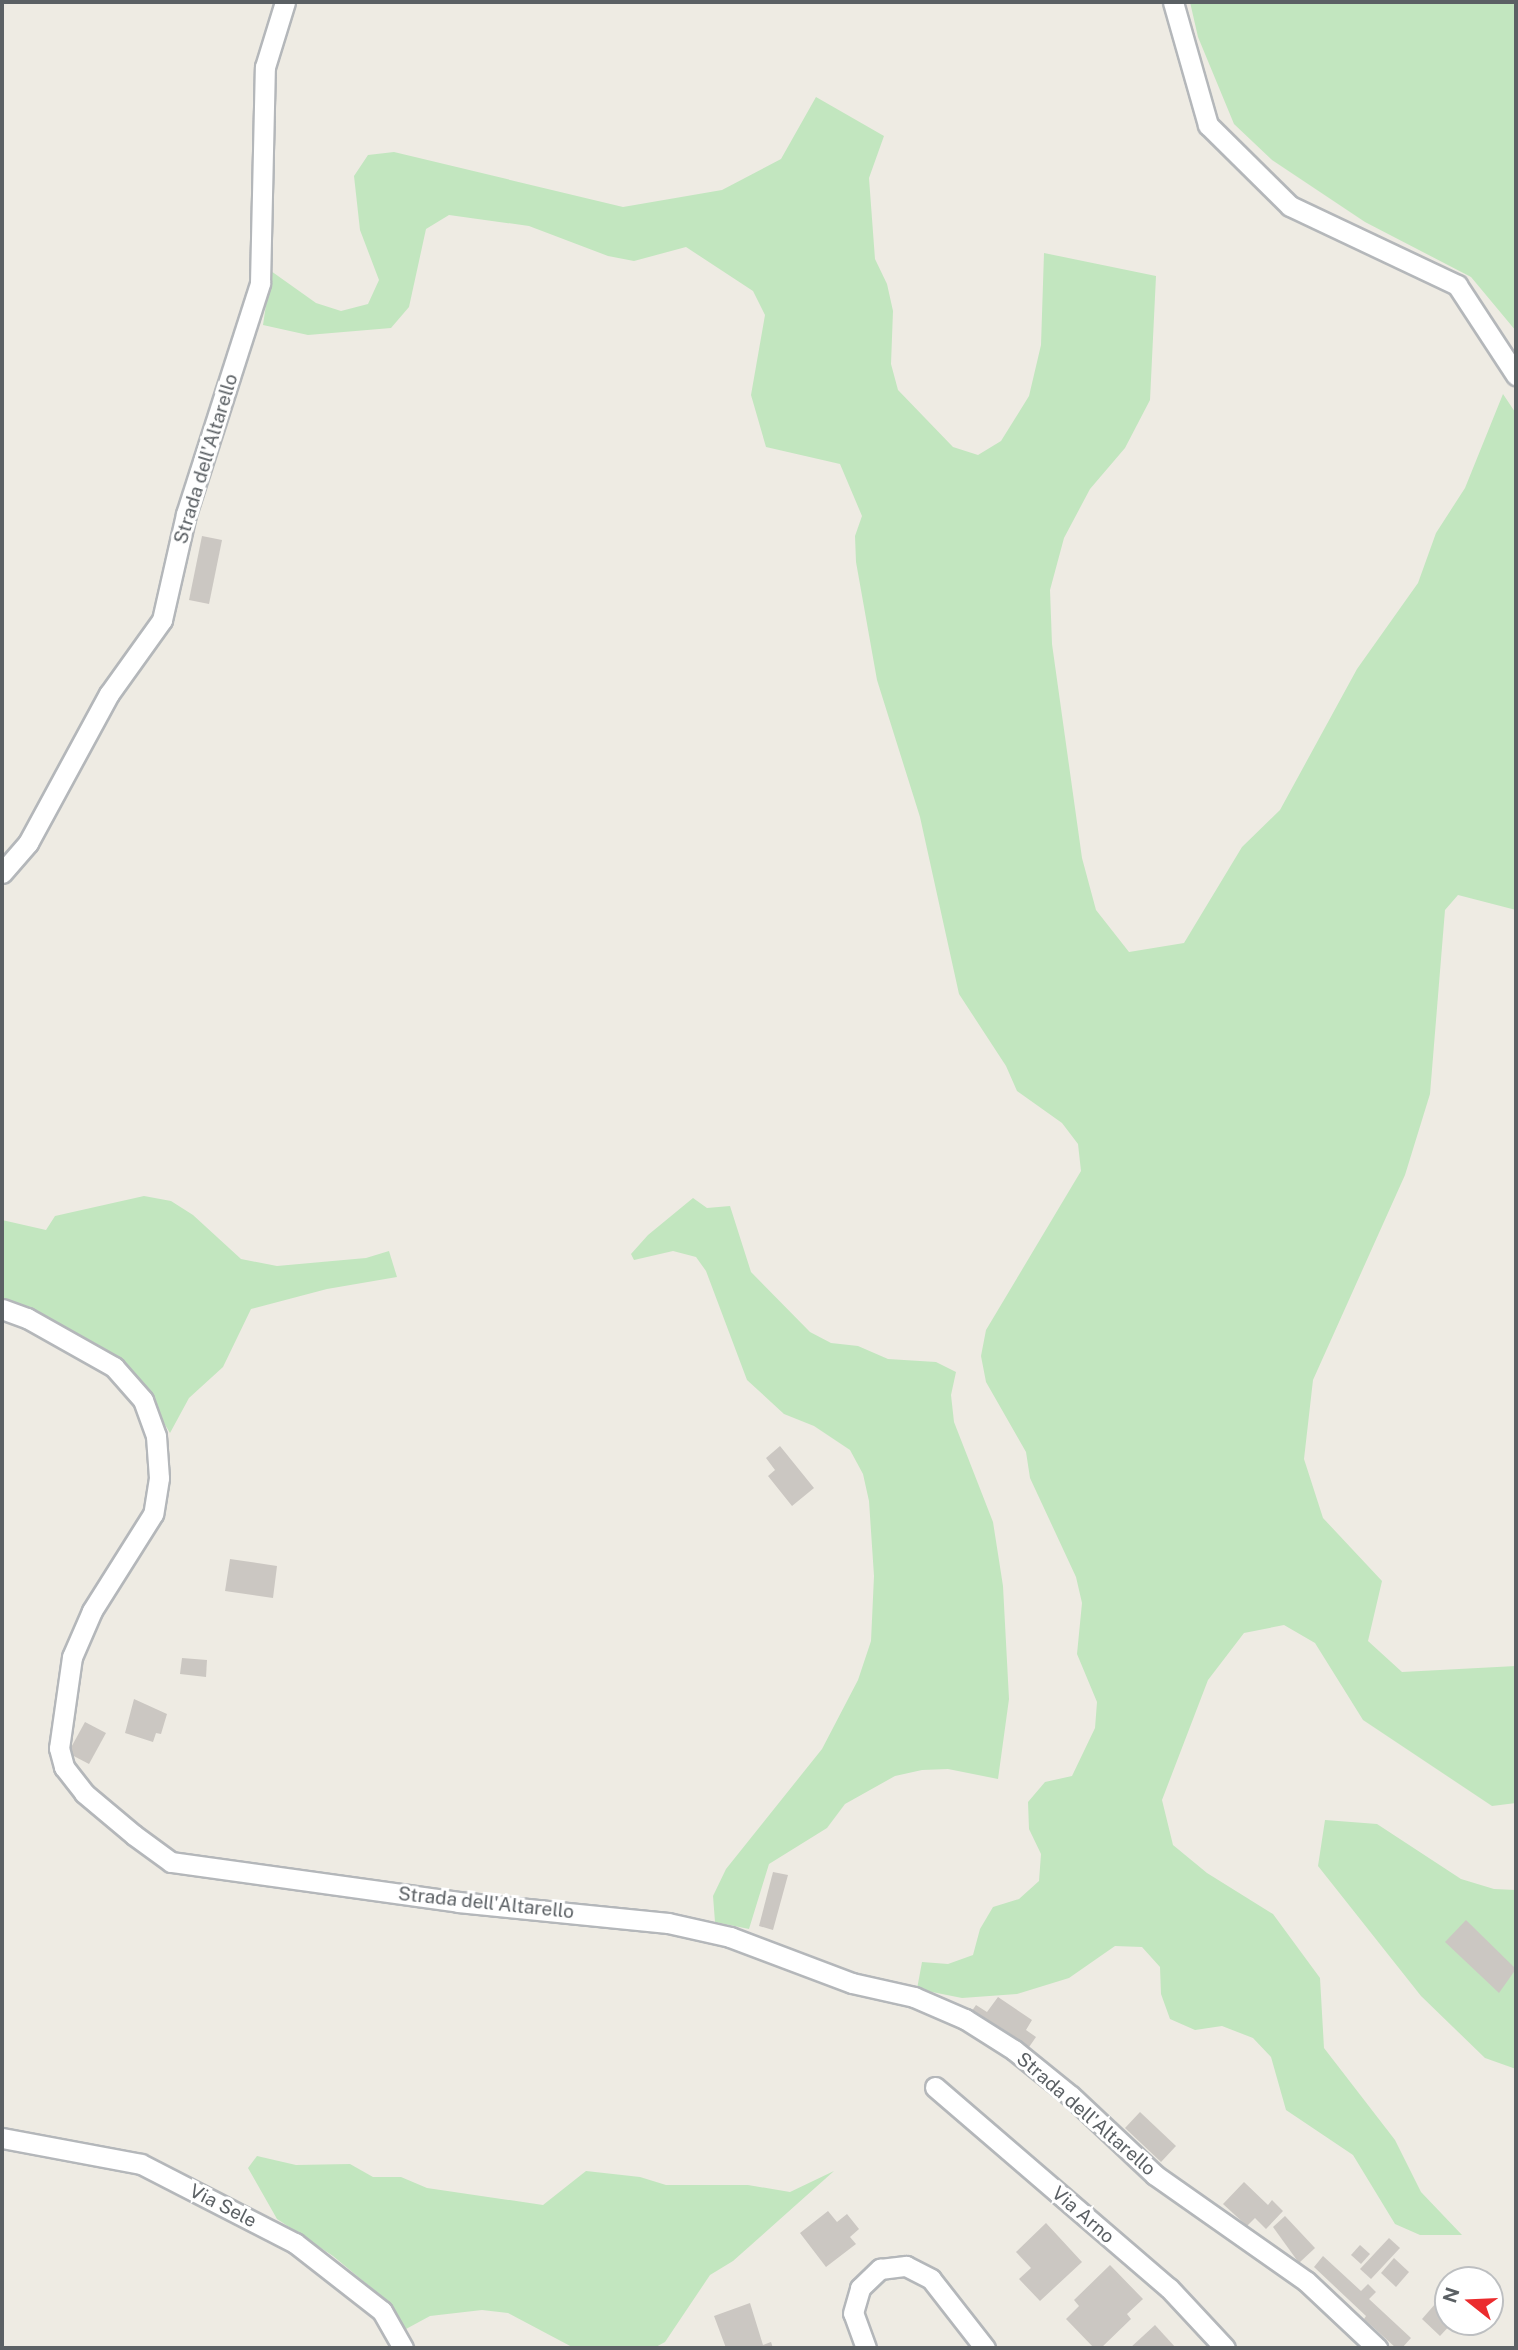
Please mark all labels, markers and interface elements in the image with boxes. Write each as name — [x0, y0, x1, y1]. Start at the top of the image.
street label: Strada dell'Altarello — [169, 371, 243, 547]
street label: Strada dell'Altarello — [397, 1882, 575, 1924]
street label: Strada dell'Altarello — [1012, 2047, 1160, 2181]
street label: Via Sele — [186, 2179, 260, 2233]
street label: Via Arno — [1047, 2182, 1119, 2248]
north arrow — [1434, 2266, 1504, 2336]
text: N — [1438, 2285, 1464, 2306]

